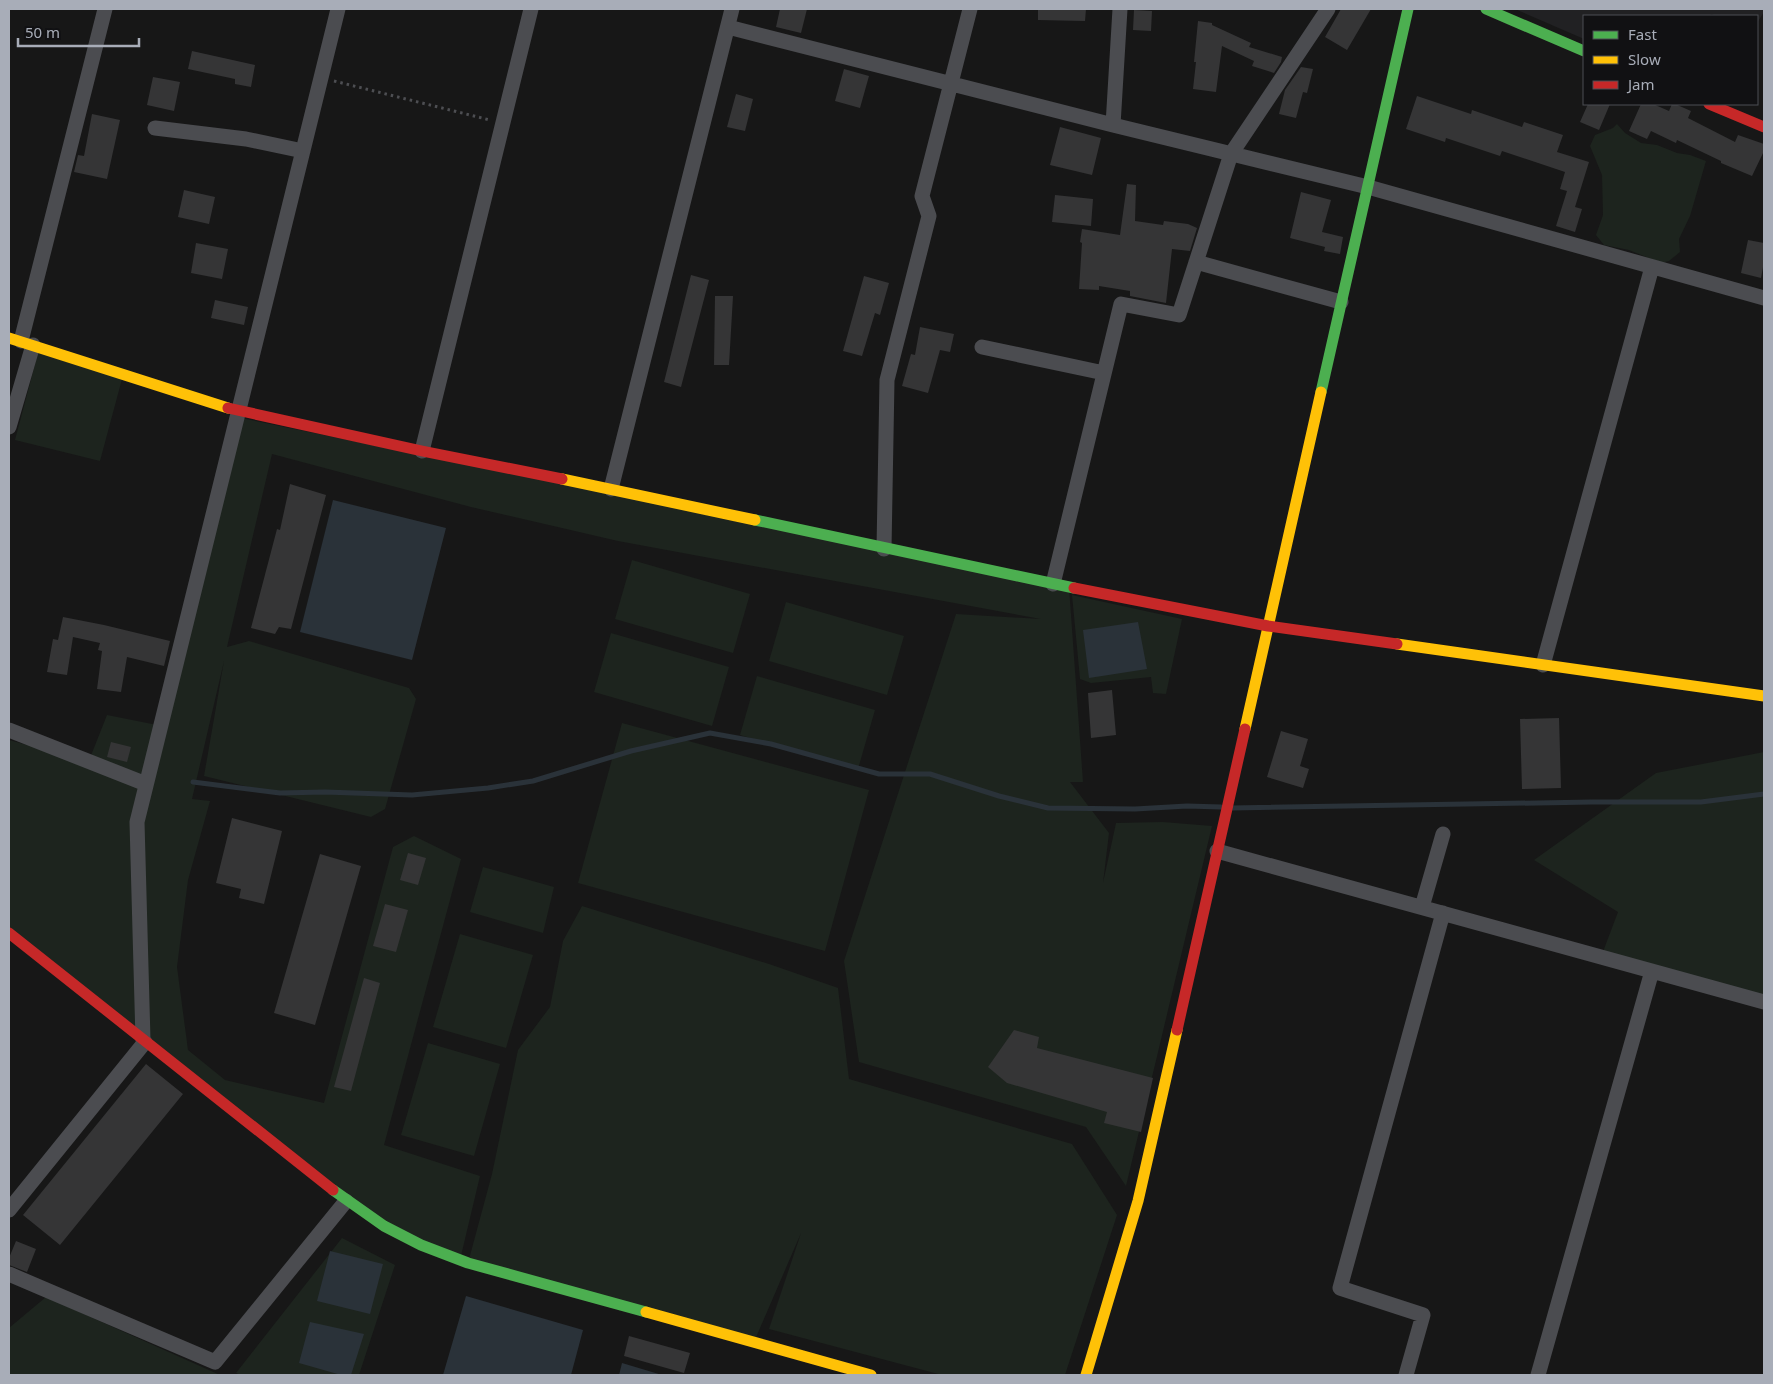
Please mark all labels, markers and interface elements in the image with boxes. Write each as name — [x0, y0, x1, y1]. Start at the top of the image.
scale bar — [18, 15, 139, 47]
legend — [1583, 15, 1758, 105]
text: 50 m — [25, 22, 60, 42]
text: Fast — [1628, 24, 1657, 44]
text: Slow — [1628, 49, 1661, 69]
text: Jam — [1626, 74, 1655, 94]

